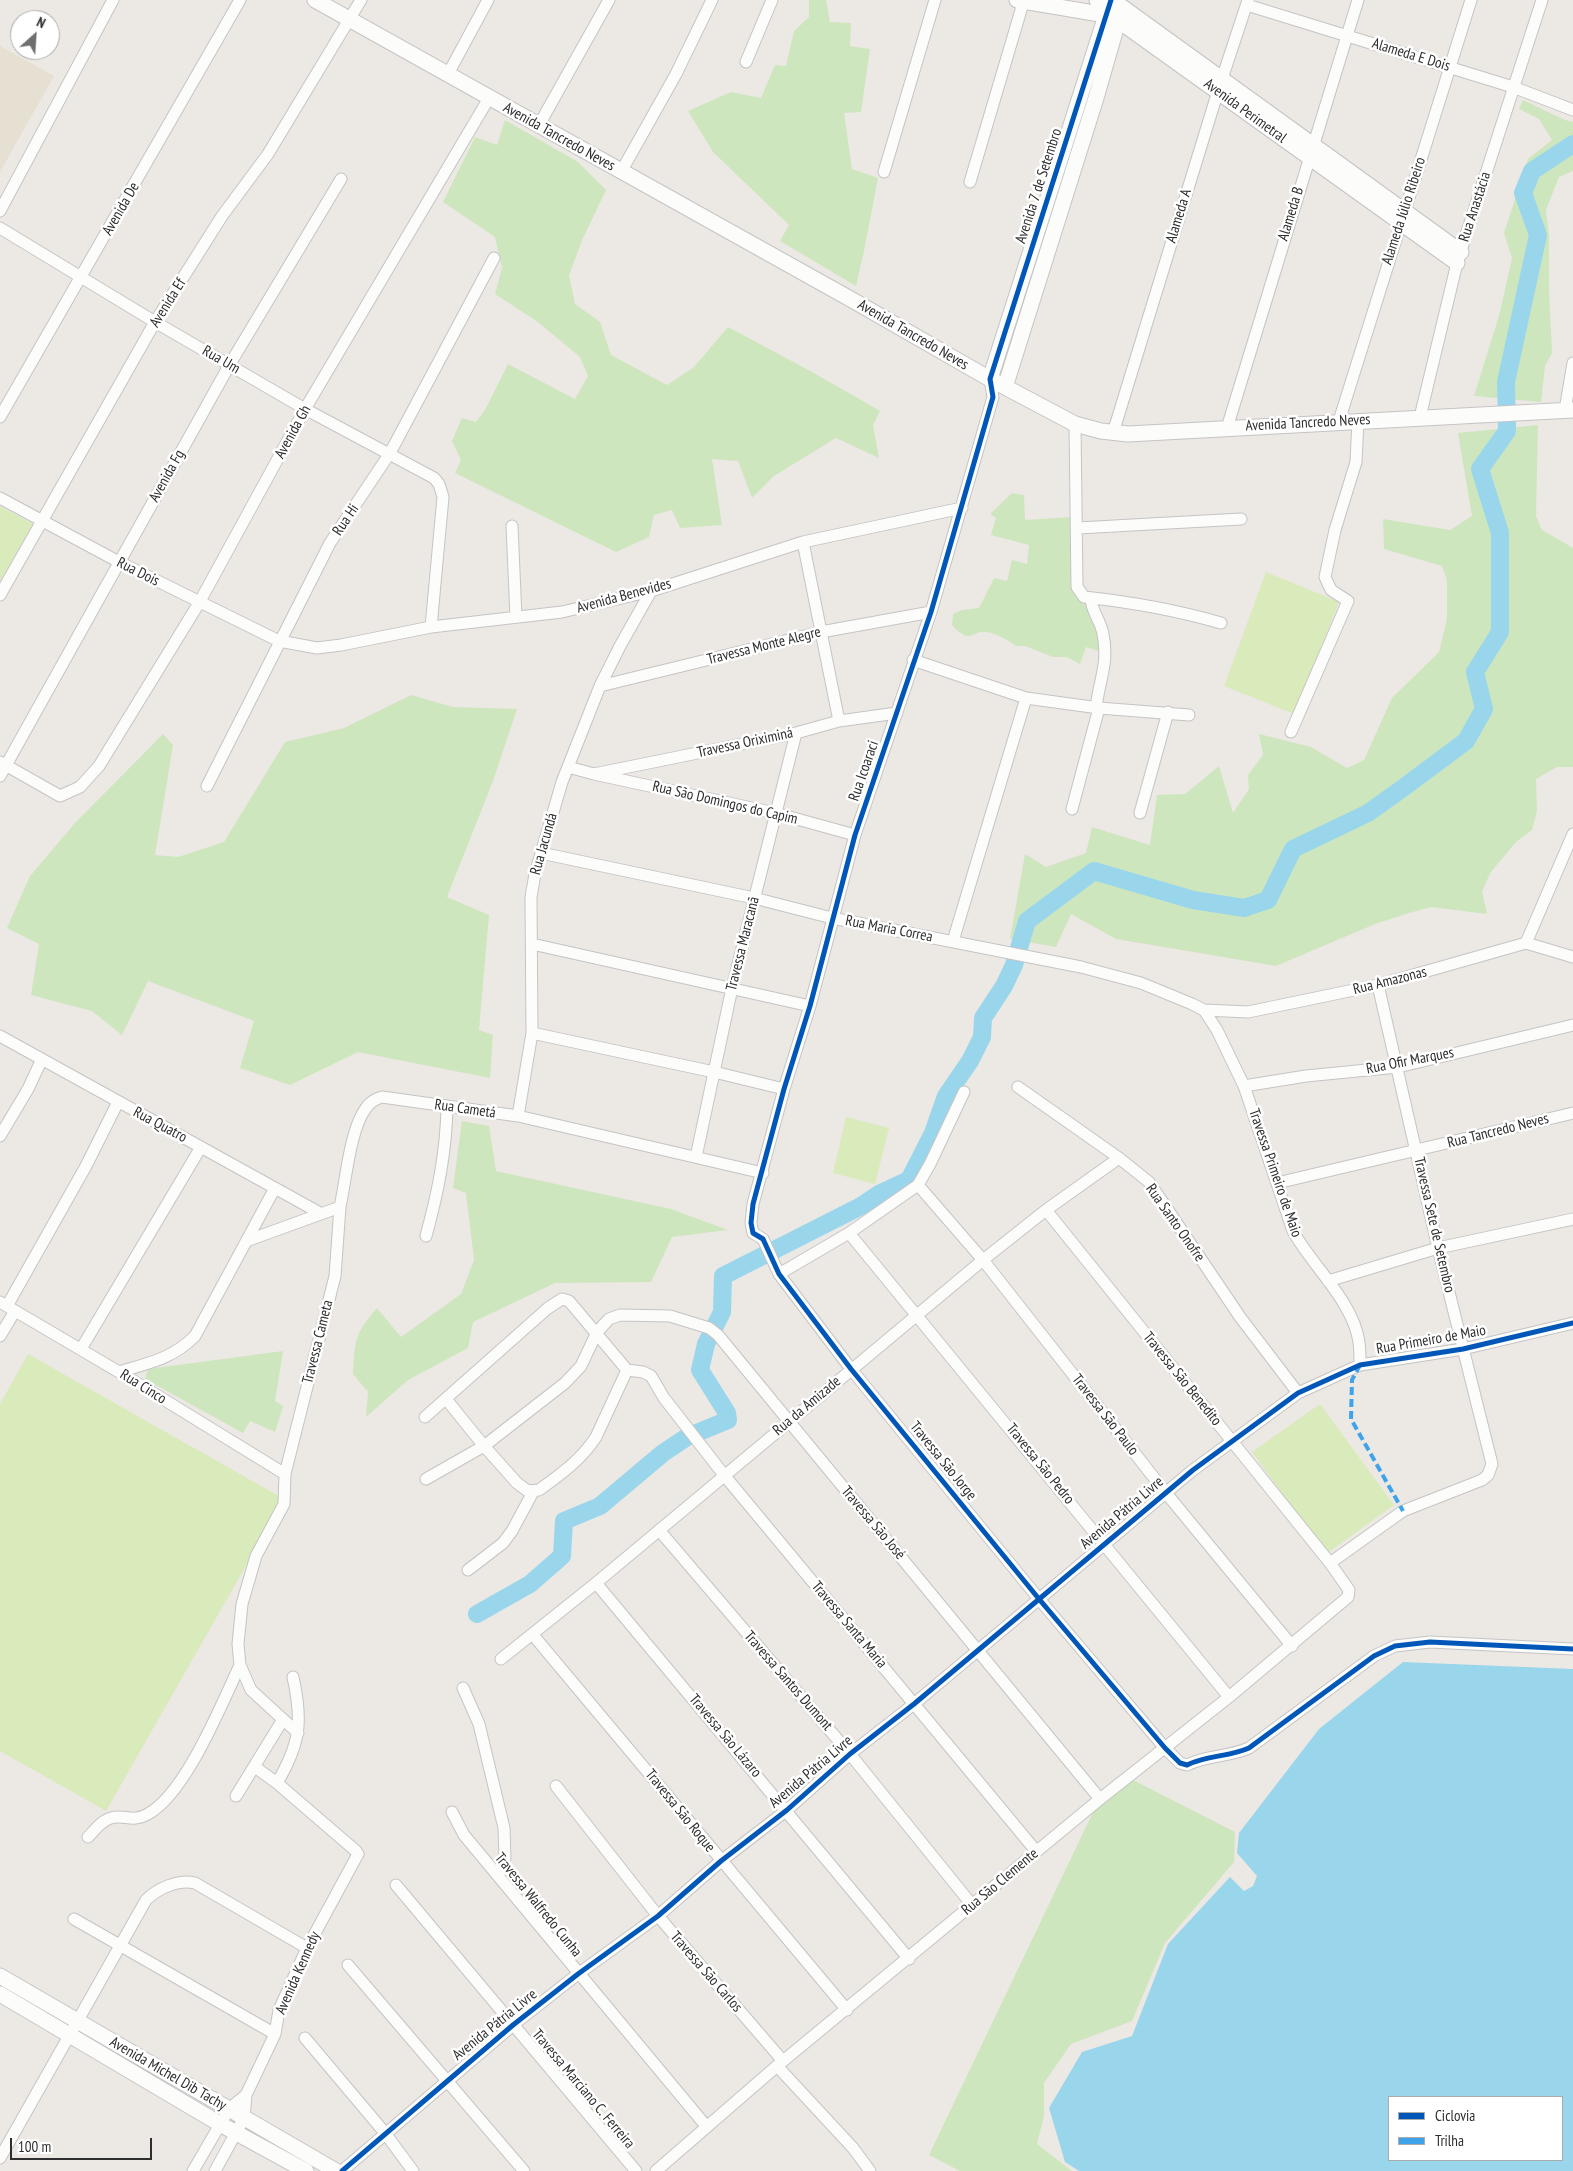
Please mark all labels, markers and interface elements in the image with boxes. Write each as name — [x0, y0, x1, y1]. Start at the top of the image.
north arrow — [10, 10, 60, 60]
text: N — [34, 13, 48, 32]
street label: Alameda E Dois — [1370, 35, 1452, 75]
street label: Avenida Perimetral — [1200, 75, 1290, 147]
street label: Avenida Tancredo Neves — [500, 99, 618, 175]
street label: Avenida 7 de Setembro — [1012, 126, 1066, 246]
street label: Alameda Júlio Ribeiro — [1378, 155, 1430, 267]
street label: Rua Anastácia — [1455, 170, 1495, 244]
street label: Avenida De — [99, 179, 143, 239]
street label: Alameda B — [1274, 185, 1308, 243]
street label: Alameda A — [1162, 187, 1196, 245]
street label: Avenida Ef — [146, 275, 190, 331]
street label: Avenida Tancredo Neves — [854, 296, 972, 374]
street label: Rua Um — [199, 342, 243, 378]
street label: Avenida Gh — [271, 402, 315, 462]
street label: Avenida Tancredo Neves — [1245, 411, 1371, 435]
street label: Avenida Fg — [145, 447, 189, 505]
street label: Rua Hi — [329, 501, 363, 539]
street label: Rua Dois — [114, 554, 162, 590]
street label: Avenida Benevides — [575, 575, 673, 617]
street label: Travessa Monte Alegre — [705, 623, 823, 669]
street label: Travessa Oriximiná — [695, 724, 795, 762]
street label: Rua Icoaraci — [845, 738, 883, 804]
street label: Rua São Domingos do Capim — [651, 778, 799, 828]
street label: Rua Jacundá — [527, 811, 561, 877]
street label: Travessa Maracanã — [723, 895, 763, 993]
street label: Rua Maria Correa — [844, 912, 934, 946]
street label: Rua Amazonas — [1351, 963, 1429, 999]
street label: Rua Ofir Marques — [1365, 1044, 1455, 1078]
street label: Rua Cametá — [433, 1096, 497, 1122]
street label: Rua Quatro — [130, 1103, 190, 1147]
street label: Travessa Primeiro de Maio — [1245, 1106, 1305, 1240]
street label: Rua Tancredo Neves — [1445, 1110, 1551, 1152]
street label: Travessa Sete de Setembro — [1410, 1156, 1458, 1294]
street label: Rua Santo Onofre — [1142, 1181, 1208, 1265]
street label: Travessa Cameta — [299, 1298, 337, 1386]
street label: Rua Primeiro de Maio — [1375, 1322, 1487, 1358]
street label: Travessa São Benedito — [1139, 1329, 1225, 1429]
street label: Rua Cinco — [117, 1366, 169, 1408]
street label: Travessa São Paulo — [1068, 1371, 1142, 1459]
street label: Rua da Amizade — [770, 1373, 844, 1439]
street label: Travessa São Jorge — [906, 1418, 980, 1504]
street label: Travessa São Pedro — [1002, 1420, 1078, 1508]
street label: Avenida Pátria Livre — [1077, 1473, 1167, 1553]
street label: Travessa São José — [837, 1483, 909, 1563]
street label: Travessa Santa Maria — [807, 1578, 891, 1672]
street label: Travessa Santos Dumont — [740, 1628, 836, 1734]
street label: Travessa São Lázaro — [685, 1691, 765, 1781]
street label: Avenida Pátria Livre — [766, 1732, 856, 1812]
street label: Travessa São Roque — [641, 1766, 719, 1856]
street label: Rua São Clemente — [958, 1845, 1042, 1919]
street label: Travessa Walfredo Cunha — [491, 1849, 585, 1961]
street label: Travessa São Carlos — [666, 1928, 746, 2016]
street label: Avenida Kennedy — [272, 1929, 324, 2017]
street label: Avenida Pátria Livre — [449, 1986, 541, 2064]
street label: Travessa Marciano C. Ferreira — [528, 2026, 638, 2152]
street label: Avenida Michel Dib Tachy — [107, 2033, 229, 2115]
legend — [1388, 2096, 1563, 2161]
text: Ciclovia — [1435, 2106, 1475, 2125]
scale bar — [12, 2128, 155, 2160]
text: Trilha — [1435, 2131, 1464, 2150]
text: 100 m — [18, 2137, 51, 2156]

